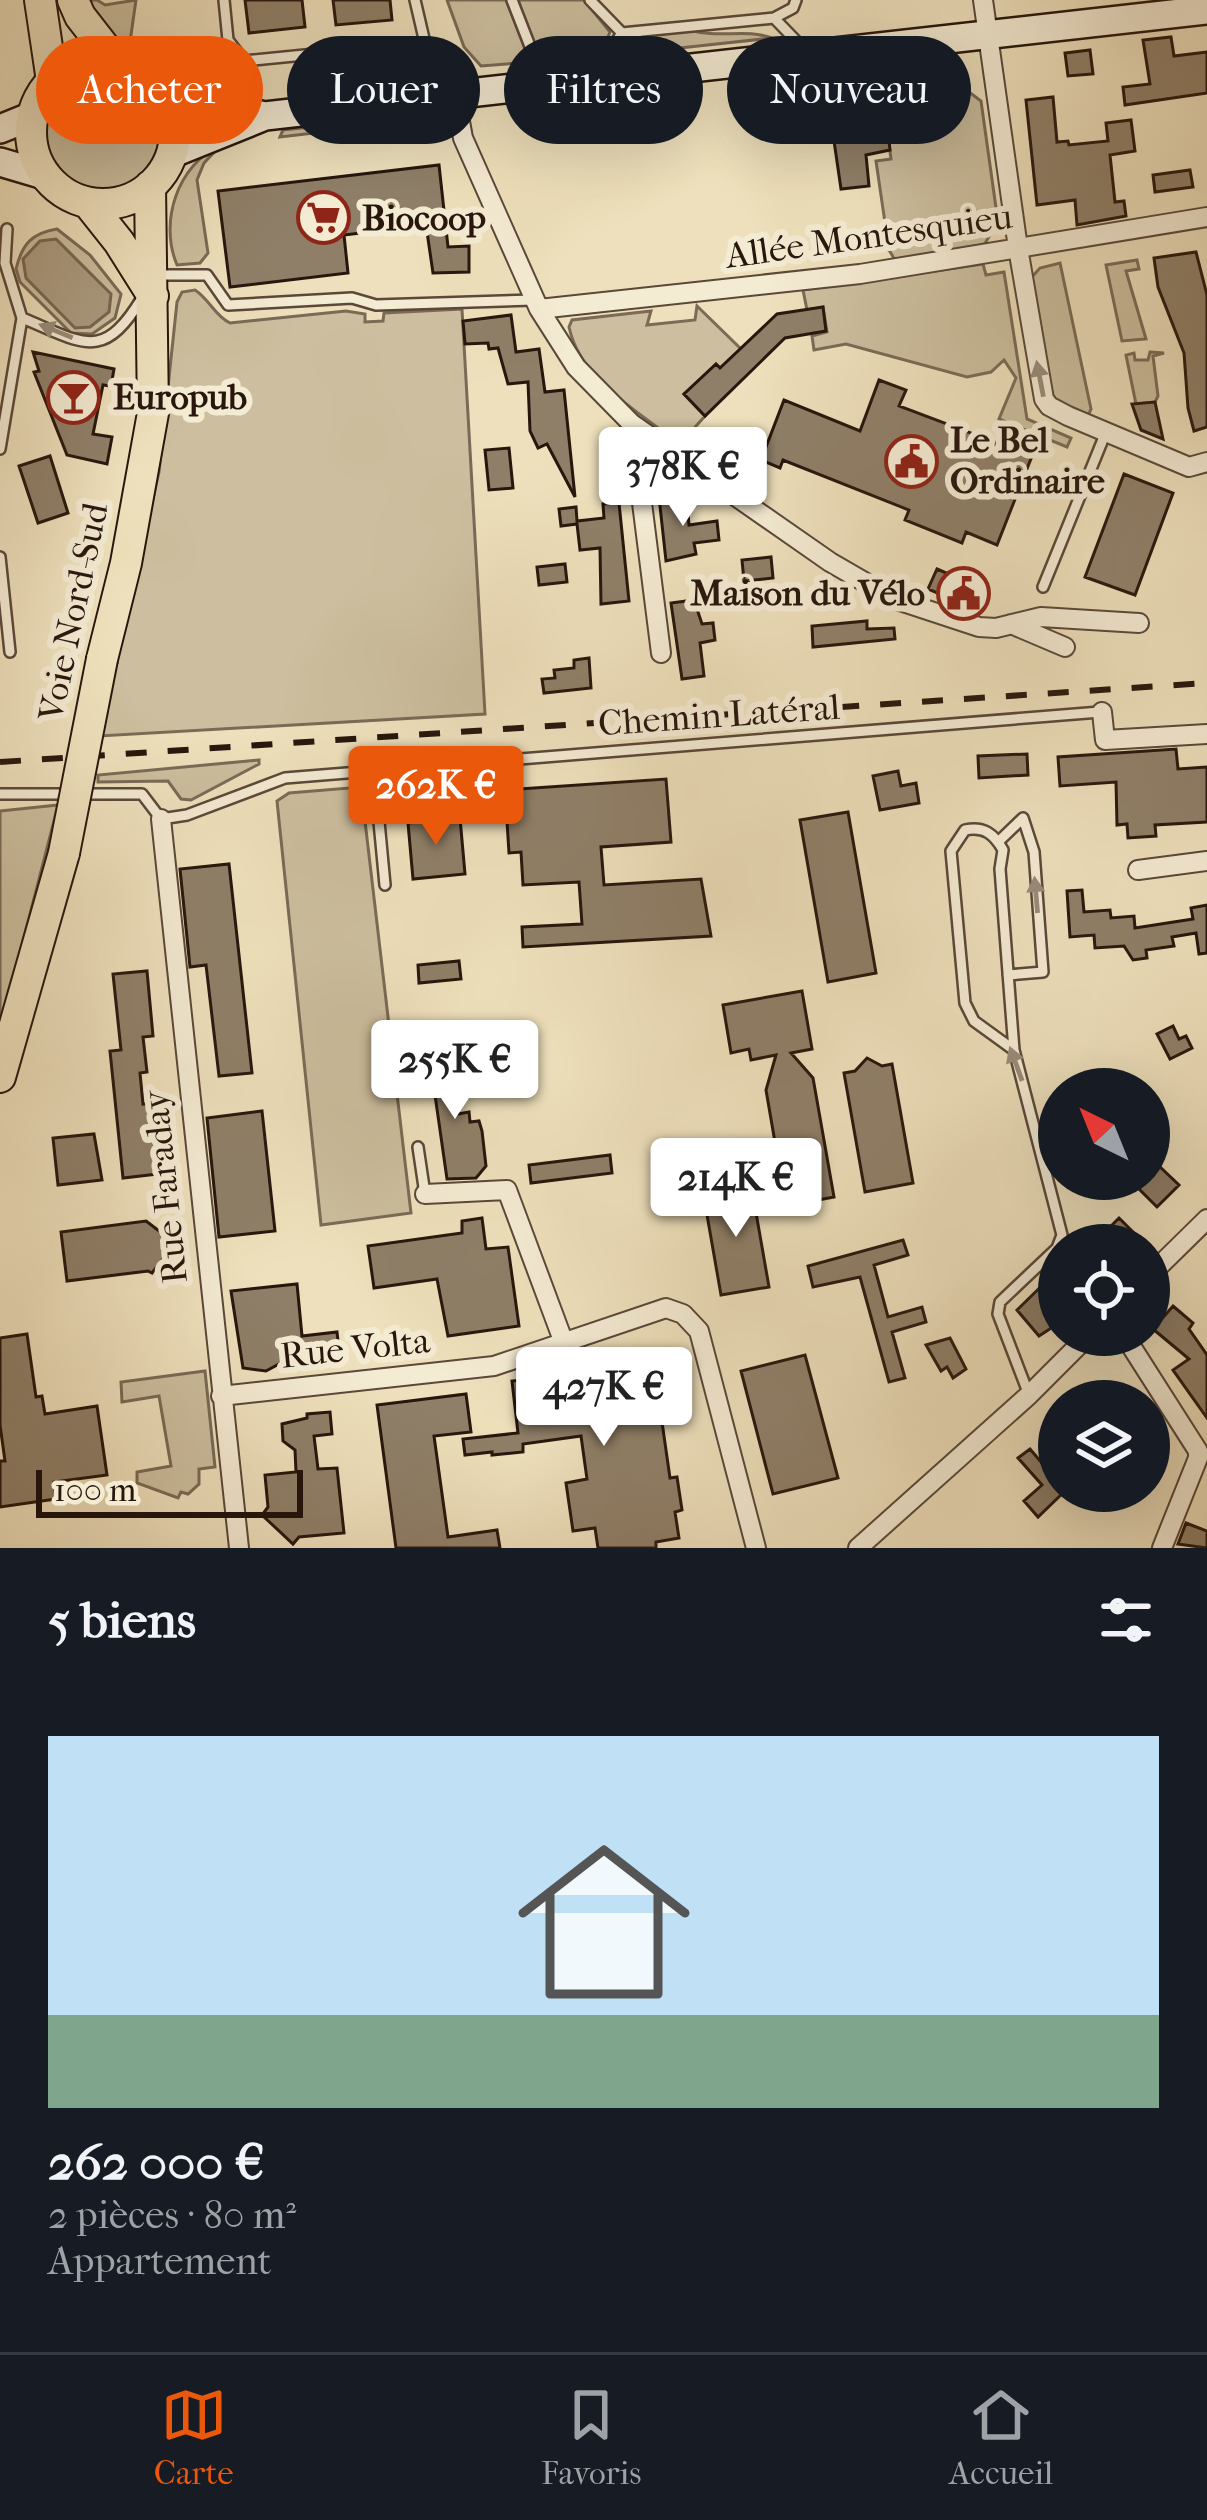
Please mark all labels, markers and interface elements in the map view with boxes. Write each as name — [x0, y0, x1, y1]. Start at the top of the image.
chip: Acheter — [36, 36, 263, 144]
chip: Louer — [287, 36, 480, 144]
chip: Filtres — [504, 36, 703, 144]
chip: Nouveau — [727, 36, 971, 144]
supermarket icon: Biocoop — [295, 190, 351, 246]
street label: Allée Montesquieu — [721, 195, 1015, 277]
place label: Biocoop — [362, 197, 486, 239]
one-way arrow — [37, 321, 73, 340]
one-way arrow — [1030, 360, 1049, 398]
bar icon: Europub — [46, 369, 102, 425]
place label: Europub — [113, 376, 247, 418]
place label: Le Bel Ordinaire — [950, 419, 1105, 502]
pin: 378K € — [585, 427, 781, 529]
public building icon: Le Bel Ordinaire — [883, 433, 939, 489]
text: 378K € — [626, 443, 740, 489]
street label: Voie Nord-Sud — [29, 499, 117, 726]
public building icon: Maison du Vélo — [936, 565, 992, 621]
place label: Maison du Vélo — [690, 572, 925, 614]
street label: Chemin Latéral — [597, 686, 841, 744]
pin: 262K € — [338, 746, 534, 848]
text: 262K € — [375, 762, 497, 808]
one-way arrow — [1027, 876, 1046, 913]
pin: 255K € — [357, 1020, 553, 1122]
text: 255K € — [398, 1036, 512, 1082]
one-way arrow — [1006, 1046, 1025, 1082]
north arrow — [1038, 1068, 1170, 1200]
map controls — [1038, 1068, 1170, 1512]
street label: Rue Faraday — [134, 1087, 196, 1286]
pin: 214K € — [638, 1138, 834, 1240]
text: 214K € — [678, 1154, 794, 1200]
button: locate — [1038, 1224, 1170, 1356]
street label: Rue Volta — [278, 1319, 432, 1377]
pin: 427K € — [506, 1347, 702, 1449]
text: 427K € — [543, 1363, 665, 1409]
button: layers — [1038, 1380, 1170, 1512]
scale bar — [36, 1464, 303, 1517]
text: 100 m — [54, 1471, 137, 1510]
icon: filters — [1093, 1587, 1159, 1653]
text: 5 biens — [48, 1590, 196, 1650]
icon: home — [496, 1814, 712, 2030]
text: 262 000 € — [48, 2132, 265, 2192]
text: 2 pièces · 80 m² — [48, 2192, 296, 2238]
text: Appartement — [48, 2238, 271, 2284]
tab: Carte — [154, 2382, 234, 2493]
tab: Favoris — [541, 2382, 641, 2493]
tab: Accueil — [949, 2382, 1053, 2493]

